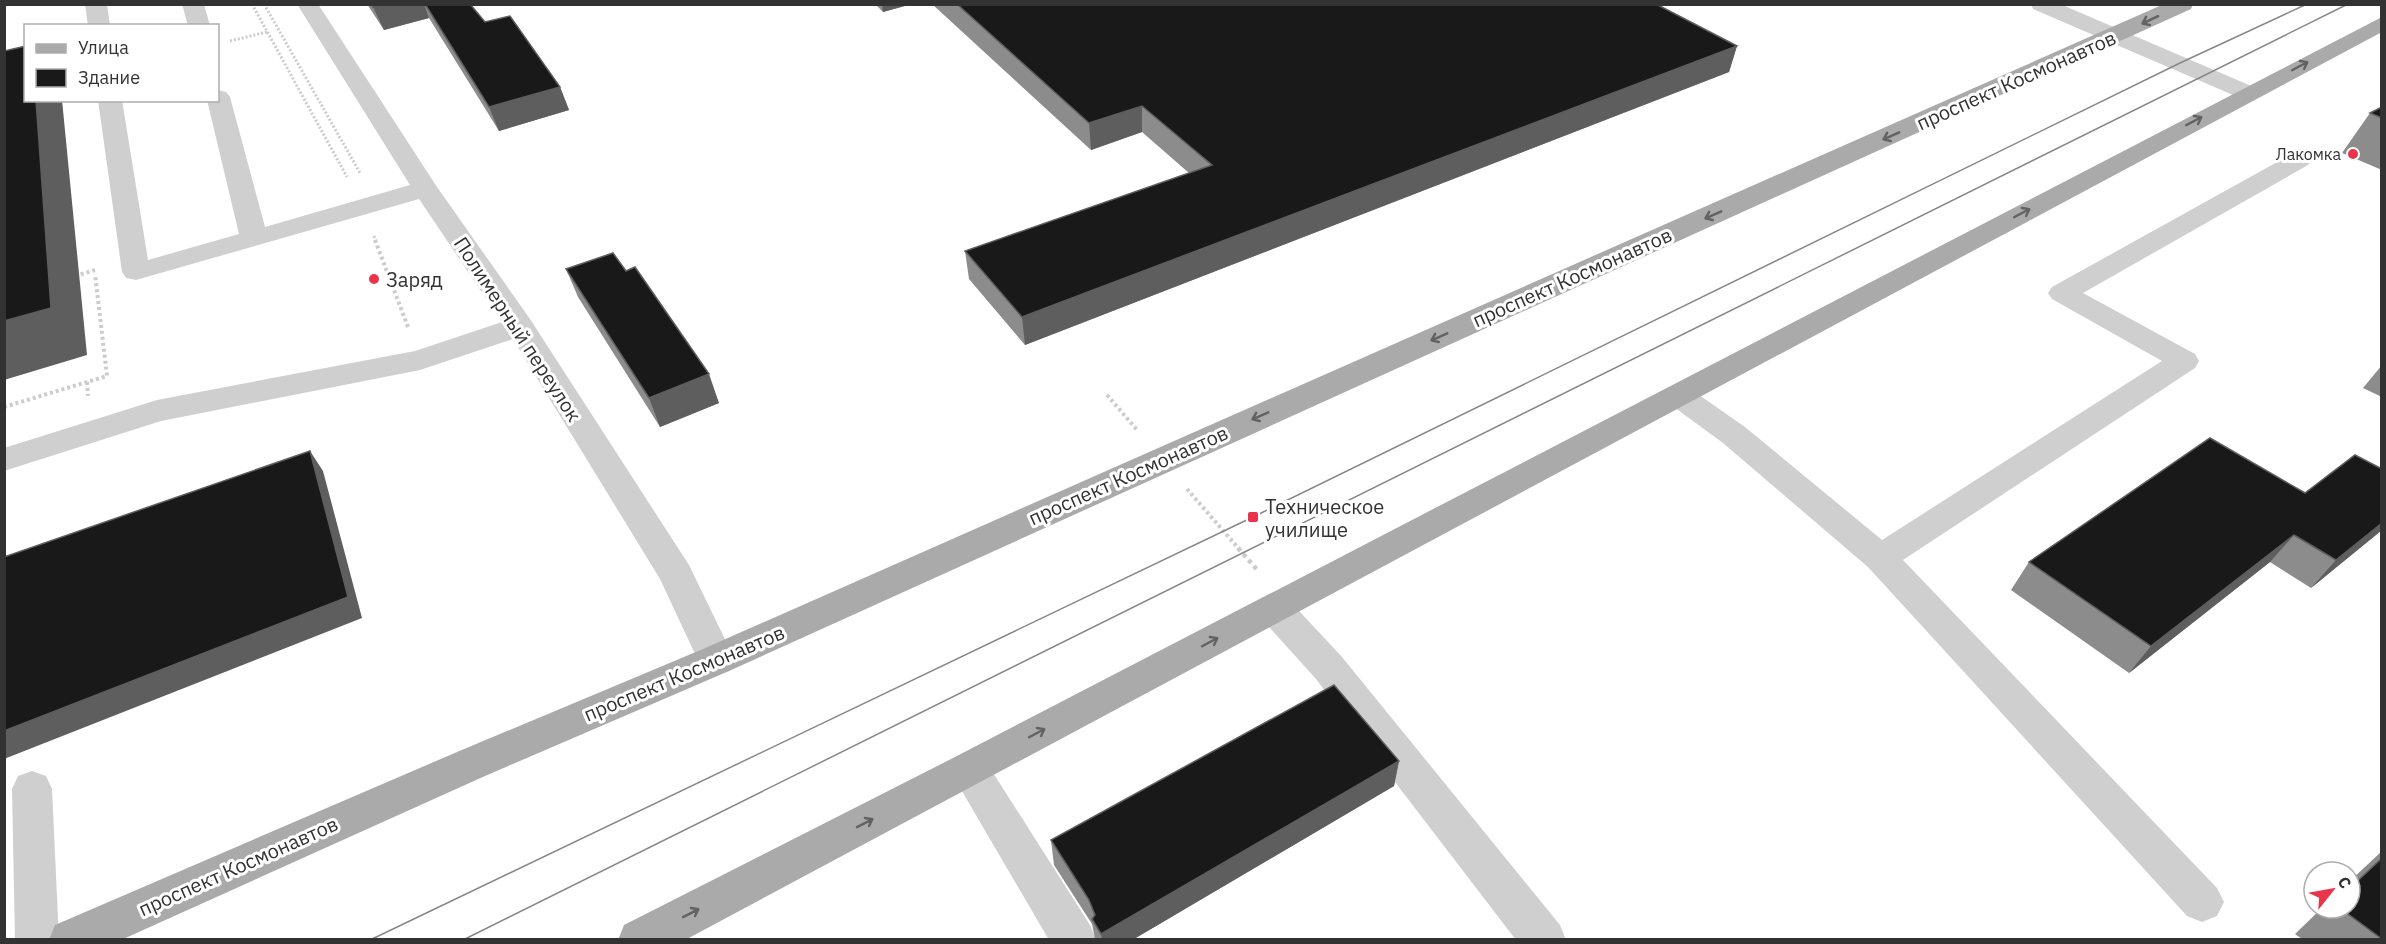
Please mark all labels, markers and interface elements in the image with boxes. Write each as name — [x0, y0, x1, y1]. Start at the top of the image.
one-way arrow — [2141, 14, 2159, 26]
legend — [24, 24, 219, 102]
street label: проспект Космонавтов — [1912, 24, 2120, 136]
text: Улица — [78, 36, 129, 59]
one-way arrow — [2291, 60, 2308, 72]
text: Здание — [78, 66, 140, 89]
one-way arrow — [2185, 115, 2202, 127]
one-way arrow — [1882, 130, 1900, 142]
place label: Лакомка — [2276, 144, 2341, 164]
marker: Лакомка — [2346, 147, 2360, 161]
one-way arrow — [2012, 206, 2030, 218]
one-way arrow — [1704, 210, 1722, 221]
street label: проспект Космонавтов — [1468, 221, 1676, 333]
street label: Полимерный переулок — [448, 231, 588, 427]
place label: Заряд — [386, 266, 443, 293]
marker: Заряд — [367, 272, 381, 286]
one-way arrow — [1430, 332, 1448, 343]
one-way arrow — [1252, 411, 1270, 422]
street label: проспект Космонавтов — [1024, 419, 1232, 531]
place label: Техническое училище — [1265, 493, 1384, 543]
marker: Техническое училище — [1246, 510, 1260, 524]
street label: проспект Космонавтов — [579, 618, 789, 728]
one-way arrow — [1201, 635, 1219, 647]
one-way arrow — [1028, 727, 1046, 738]
street label: проспект Космонавтов — [134, 810, 342, 922]
one-way arrow — [855, 817, 873, 828]
north arrow — [2302, 860, 2362, 920]
text: С — [2334, 873, 2356, 892]
one-way arrow — [682, 906, 700, 918]

